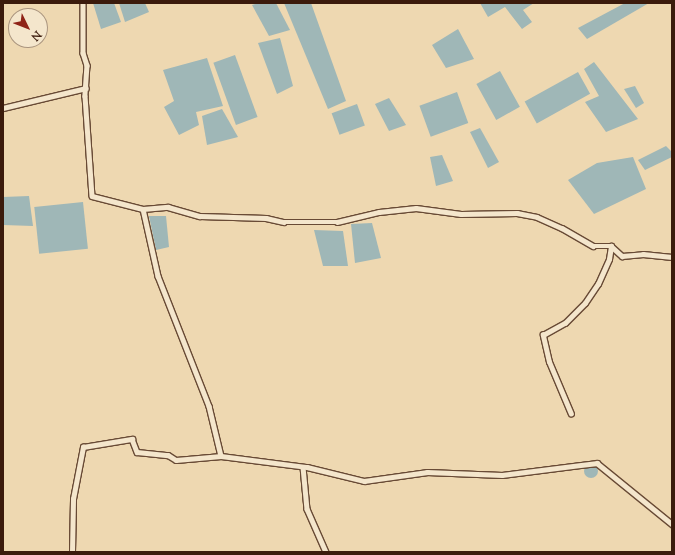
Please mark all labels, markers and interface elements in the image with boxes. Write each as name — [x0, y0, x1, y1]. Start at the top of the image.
north arrow — [8, 8, 48, 48]
text: N — [27, 27, 45, 44]

